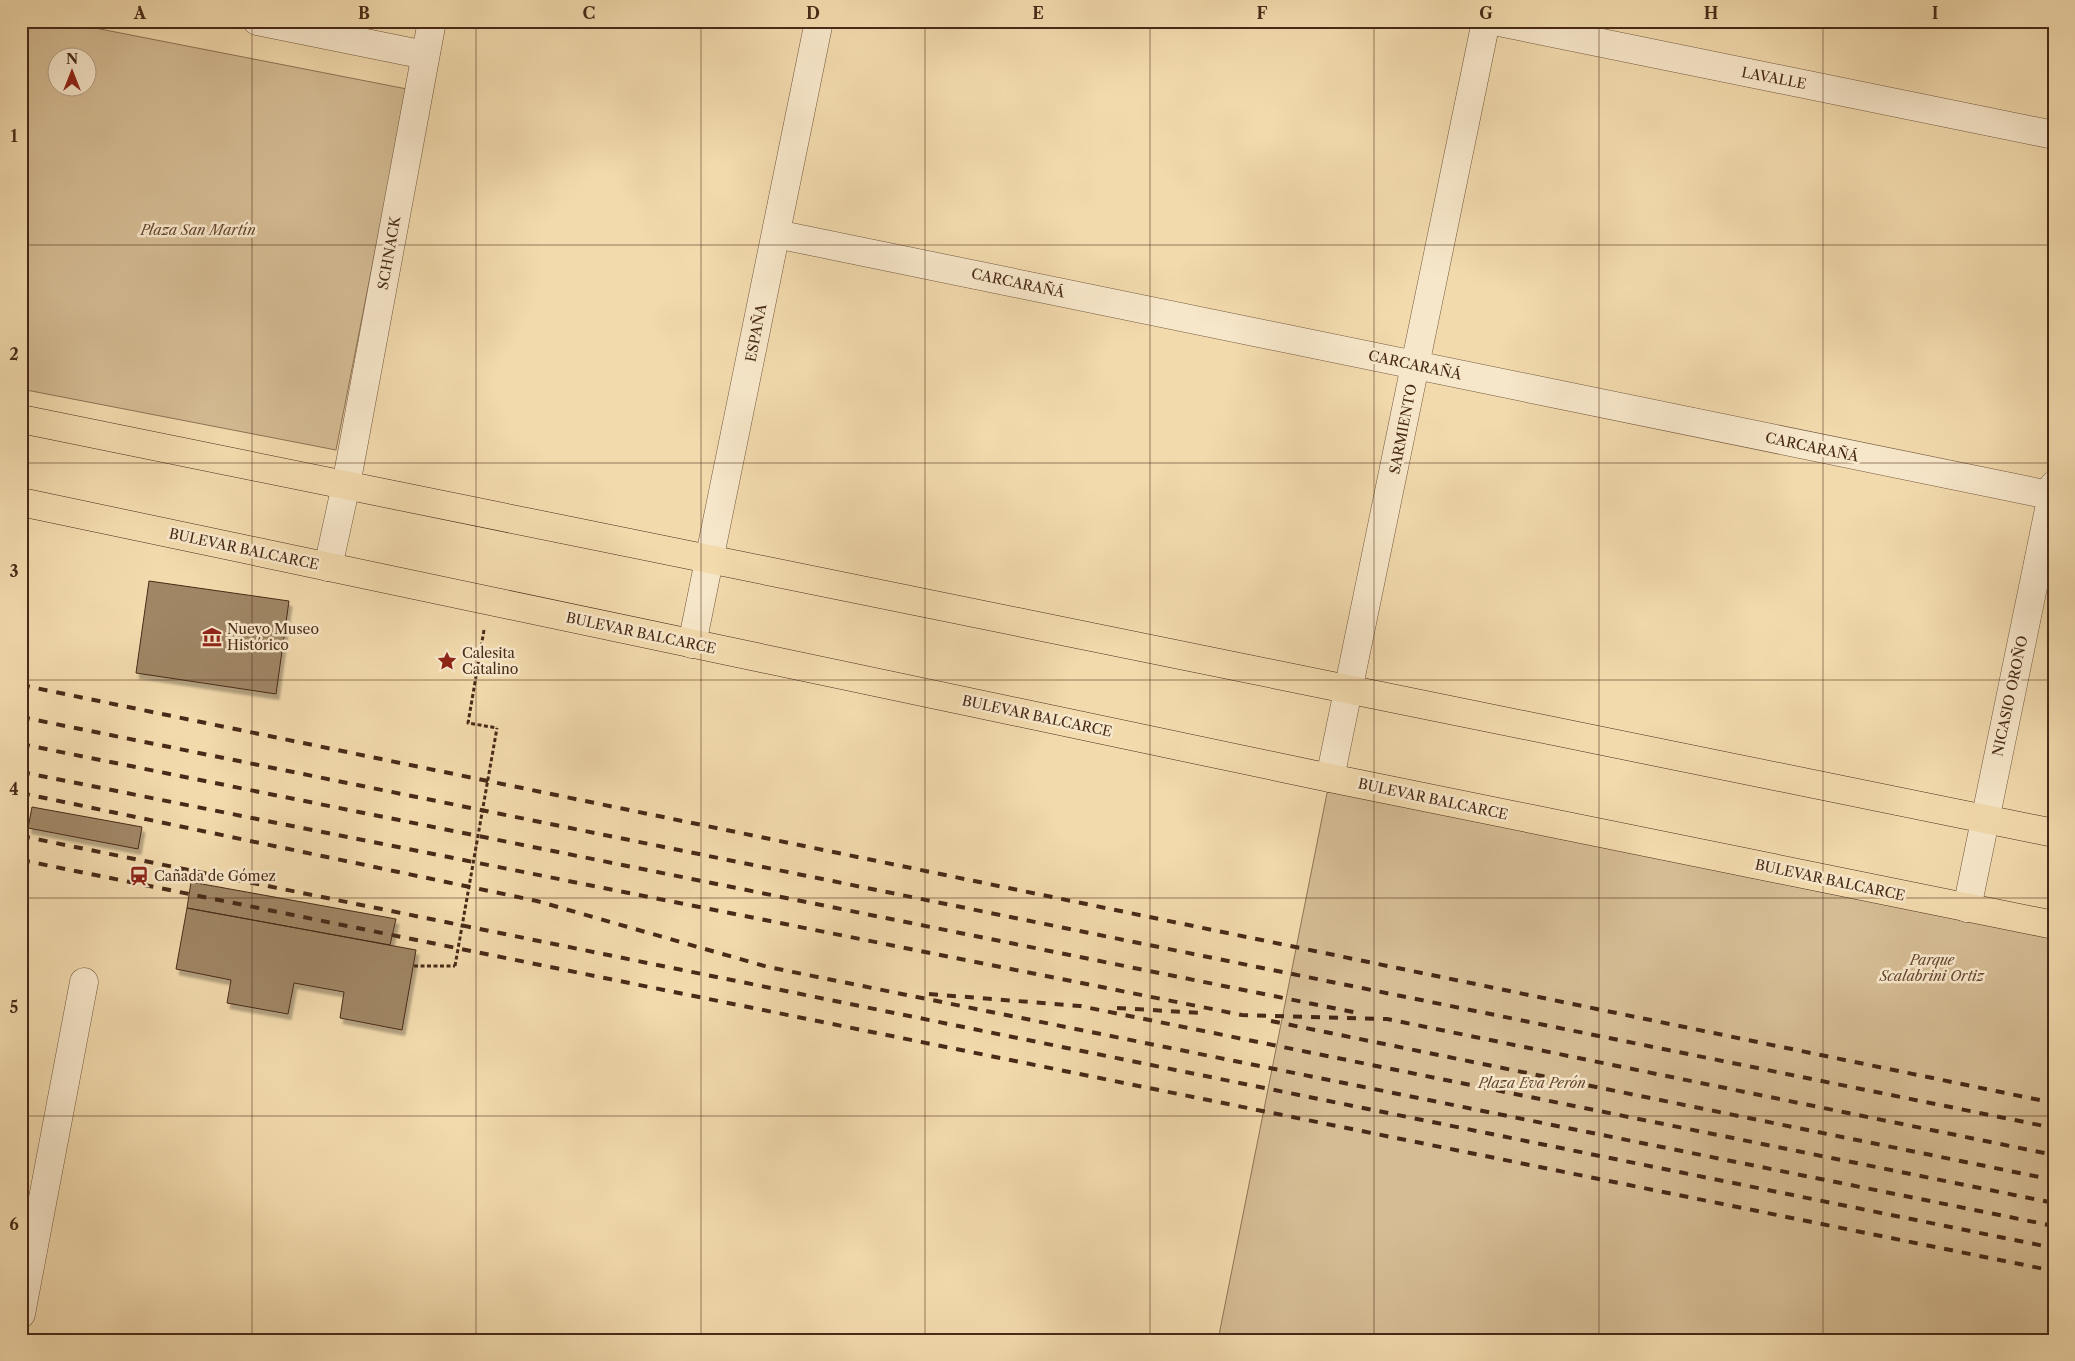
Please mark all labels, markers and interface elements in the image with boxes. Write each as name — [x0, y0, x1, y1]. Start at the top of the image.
text: A — [133, 3, 147, 23]
text: B — [358, 3, 370, 23]
text: C — [583, 3, 595, 23]
text: D — [806, 3, 820, 23]
text: E — [1032, 3, 1044, 23]
text: F — [1257, 3, 1268, 23]
text: G — [1479, 3, 1493, 23]
text: H — [1704, 3, 1718, 23]
text: I — [1932, 3, 1939, 23]
north arrow — [48, 48, 98, 98]
text: N — [66, 50, 78, 68]
street label: LAVALLE — [1740, 63, 1808, 93]
text: 1 — [10, 126, 18, 146]
street label: SCHNACK — [374, 214, 405, 291]
park label: Plaza San Martín — [139, 221, 256, 239]
street label: CARCARAÑÁ — [970, 263, 1067, 302]
street label: ESPAÑA — [741, 302, 771, 364]
text: 2 — [9, 344, 19, 364]
street label: CARCARAÑÁ — [1367, 345, 1464, 384]
street label: SARMIENTO — [1385, 382, 1421, 476]
street label: CARCARAÑÁ — [1764, 427, 1861, 466]
street label: BULEVAR BALCARCE — [167, 524, 321, 574]
text: 3 — [9, 561, 19, 581]
street label: BULEVAR BALCARCE — [564, 608, 718, 658]
place label: Nuevo Museo Histórico — [227, 620, 319, 654]
museum icon: Nuevo Museo Histórico — [201, 626, 223, 648]
street label: NICASIO OROÑO — [1987, 634, 2032, 758]
place label: Calesita Catalino — [462, 644, 518, 678]
place icon: Calesita Catalino — [436, 650, 458, 672]
street label: BULEVAR BALCARCE — [960, 691, 1114, 741]
street label: BULEVAR BALCARCE — [1356, 774, 1510, 824]
text: 4 — [9, 779, 19, 799]
street label: BULEVAR BALCARCE — [1753, 855, 1907, 905]
station icon: Cañada de Gómez — [128, 865, 150, 887]
place label: Cañada de Gómez — [154, 867, 276, 885]
park label: Parque Scalabrini Ortiz — [1879, 951, 1986, 985]
text: 5 — [10, 997, 19, 1017]
park label: Plaza Eva Perón — [1477, 1074, 1586, 1092]
text: 6 — [9, 1214, 19, 1234]

